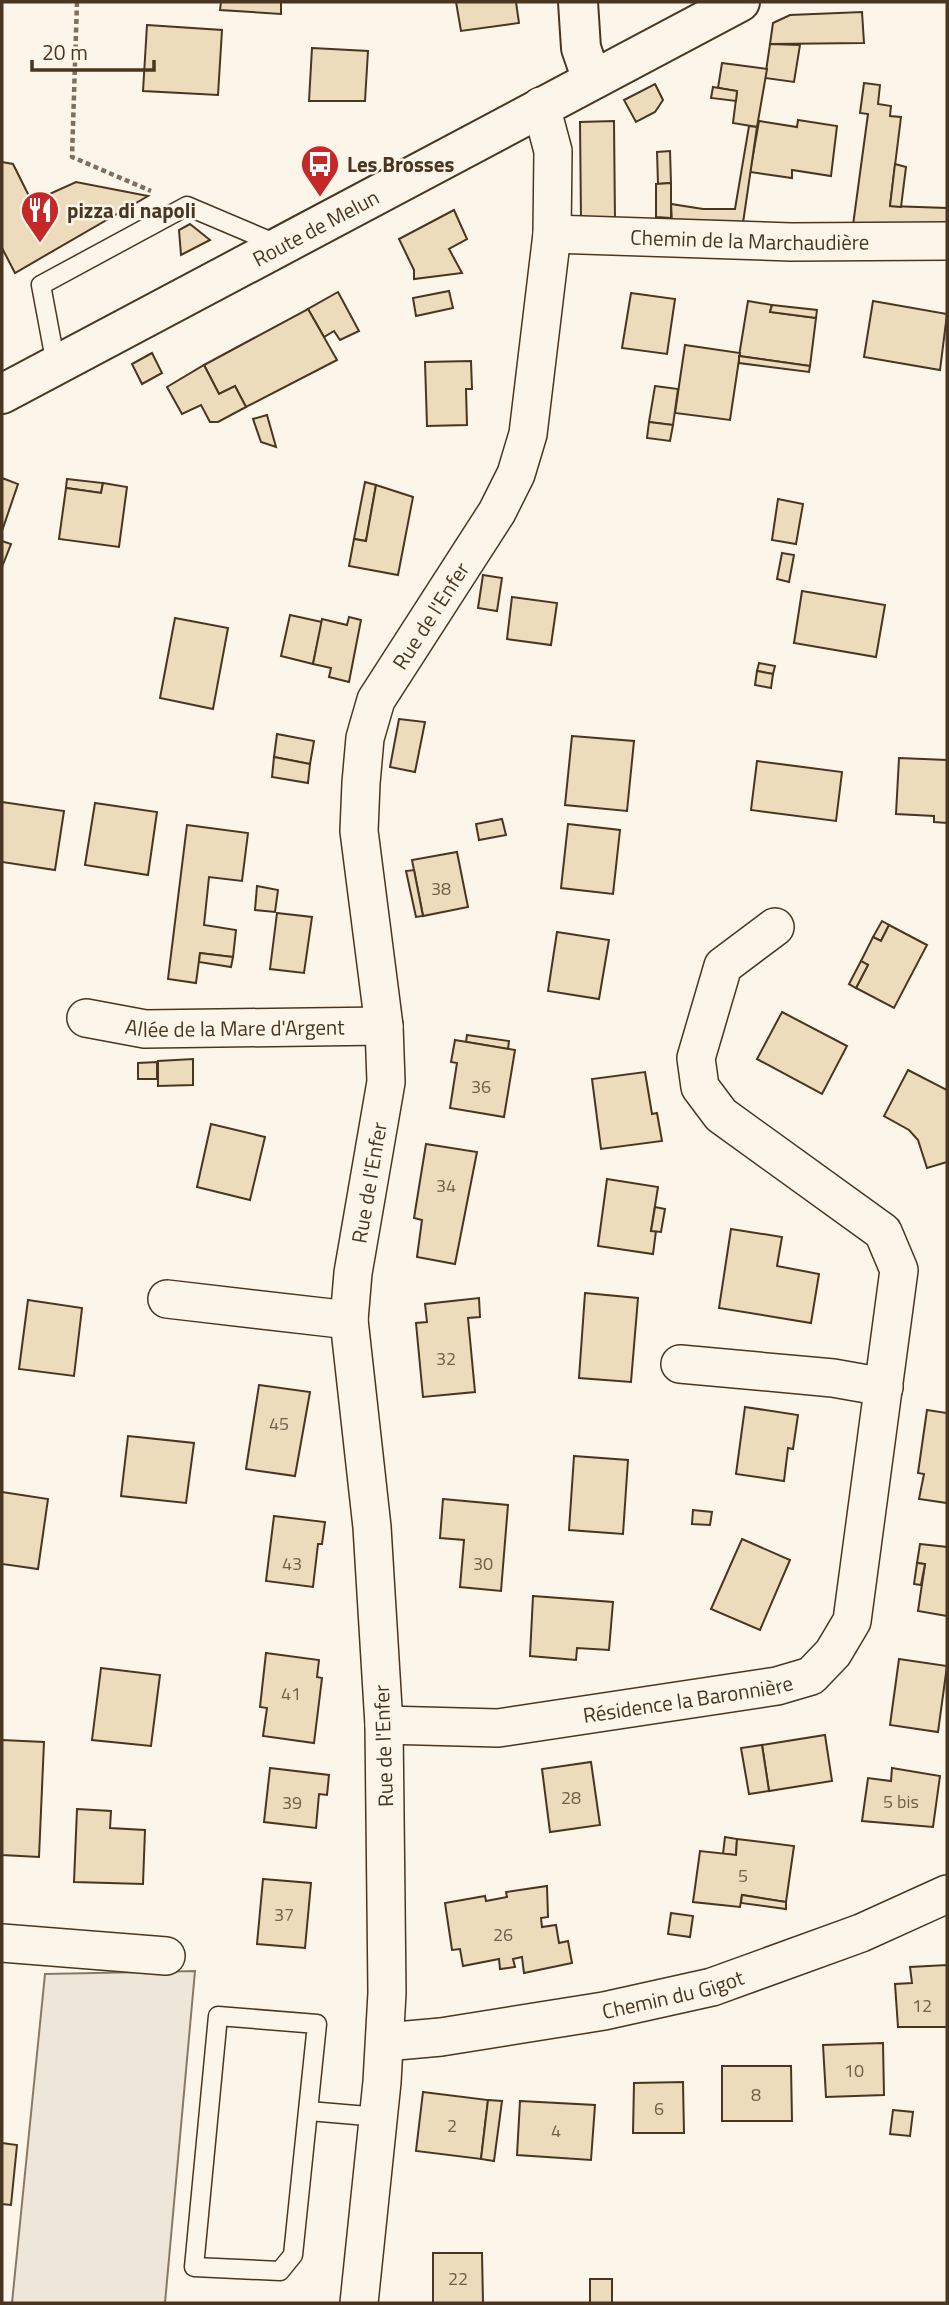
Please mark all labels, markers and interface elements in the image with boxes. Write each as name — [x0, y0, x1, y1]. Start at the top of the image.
scale bar — [32, 28, 154, 72]
text: 20 m — [42, 36, 88, 68]
bus stop icon: Les Brosses — [299, 143, 341, 198]
place label: Les Brosses — [347, 148, 454, 180]
street label: Route de Melun — [246, 181, 385, 274]
restaurant icon: pizza di napoli — [19, 189, 61, 244]
place label: pizza di napoli — [67, 194, 196, 226]
street label: Chemin de la Marchaudière — [630, 221, 870, 258]
street label: Rue de l'Enfer — [384, 555, 477, 676]
house number: 38 — [431, 875, 451, 902]
street label: Allée de la Mare d'Argent — [123, 1010, 345, 1045]
house number: 36 — [471, 1073, 491, 1100]
street label: Rue de l'Enfer — [342, 1119, 395, 1246]
house number: 34 — [436, 1172, 456, 1199]
house number: 32 — [436, 1345, 456, 1372]
house number: 45 — [269, 1410, 289, 1437]
house number: 43 — [282, 1550, 302, 1577]
house number: 30 — [473, 1550, 493, 1577]
street label: Résidence la Baronnière — [581, 1666, 797, 1731]
house number: 41 — [281, 1680, 301, 1707]
street label: Rue de l'Enfer — [365, 1684, 401, 1808]
house number: 28 — [561, 1784, 581, 1811]
house number: 5 bis — [883, 1788, 919, 1815]
house number: 39 — [282, 1789, 302, 1816]
house number: 5 — [738, 1862, 748, 1889]
house number: 37 — [274, 1901, 294, 1928]
house number: 26 — [493, 1921, 513, 1948]
street label: Chemin du Gigot — [599, 1961, 749, 2027]
house number: 12 — [912, 1992, 932, 2019]
house number: 10 — [844, 2057, 864, 2084]
house number: 8 — [751, 2081, 761, 2108]
house number: 6 — [654, 2095, 664, 2122]
house number: 2 — [447, 2112, 457, 2139]
house number: 4 — [551, 2117, 561, 2144]
house number: 22 — [448, 2265, 468, 2292]

